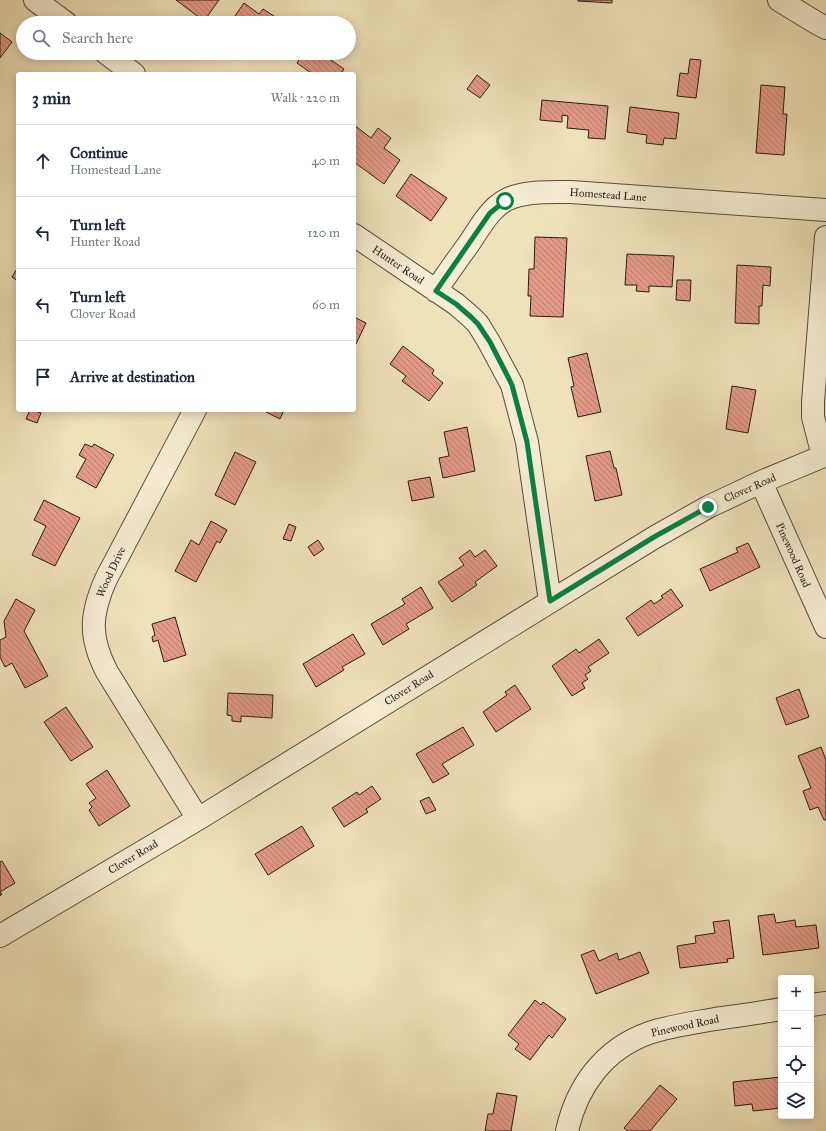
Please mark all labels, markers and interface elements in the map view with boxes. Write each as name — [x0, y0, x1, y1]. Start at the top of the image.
search box — [16, 16, 356, 60]
icon: search — [30, 27, 52, 49]
text: Search here — [62, 29, 133, 47]
text: 3 min — [32, 88, 71, 109]
text: Walk · 220 m — [271, 90, 340, 106]
text: Continue — [70, 144, 128, 162]
icon: ahead — [32, 150, 54, 172]
text: 40 m — [311, 153, 340, 169]
text: Homestead Lane — [70, 162, 161, 178]
street label: Homestead Lane — [569, 186, 647, 204]
route start — [496, 192, 514, 210]
text: Turn left — [70, 216, 126, 234]
icon: left — [32, 222, 54, 244]
text: 120 m — [307, 225, 340, 241]
text: Hunter Road — [70, 234, 140, 250]
street label: Hunter Road — [370, 243, 427, 287]
text: Turn left — [70, 288, 126, 306]
icon: left — [32, 294, 54, 316]
text: 60 m — [312, 297, 340, 313]
text: Clover Road — [70, 306, 136, 322]
icon: arrive — [32, 366, 54, 388]
text: Arrive at destination — [70, 368, 195, 386]
street label: Clover Road — [722, 471, 778, 505]
route end — [699, 498, 717, 516]
street label: Pinewood Road — [773, 521, 813, 590]
street label: Wood Drive — [94, 544, 129, 599]
street label: Clover Road — [382, 667, 436, 708]
street label: Clover Road — [106, 837, 161, 877]
map controls — [778, 975, 814, 1119]
button: + — [778, 975, 814, 1011]
button: − — [778, 1011, 814, 1047]
street label: Pinewood Road — [650, 1012, 721, 1040]
button: locate — [778, 1047, 814, 1083]
button: layers — [778, 1083, 814, 1119]

